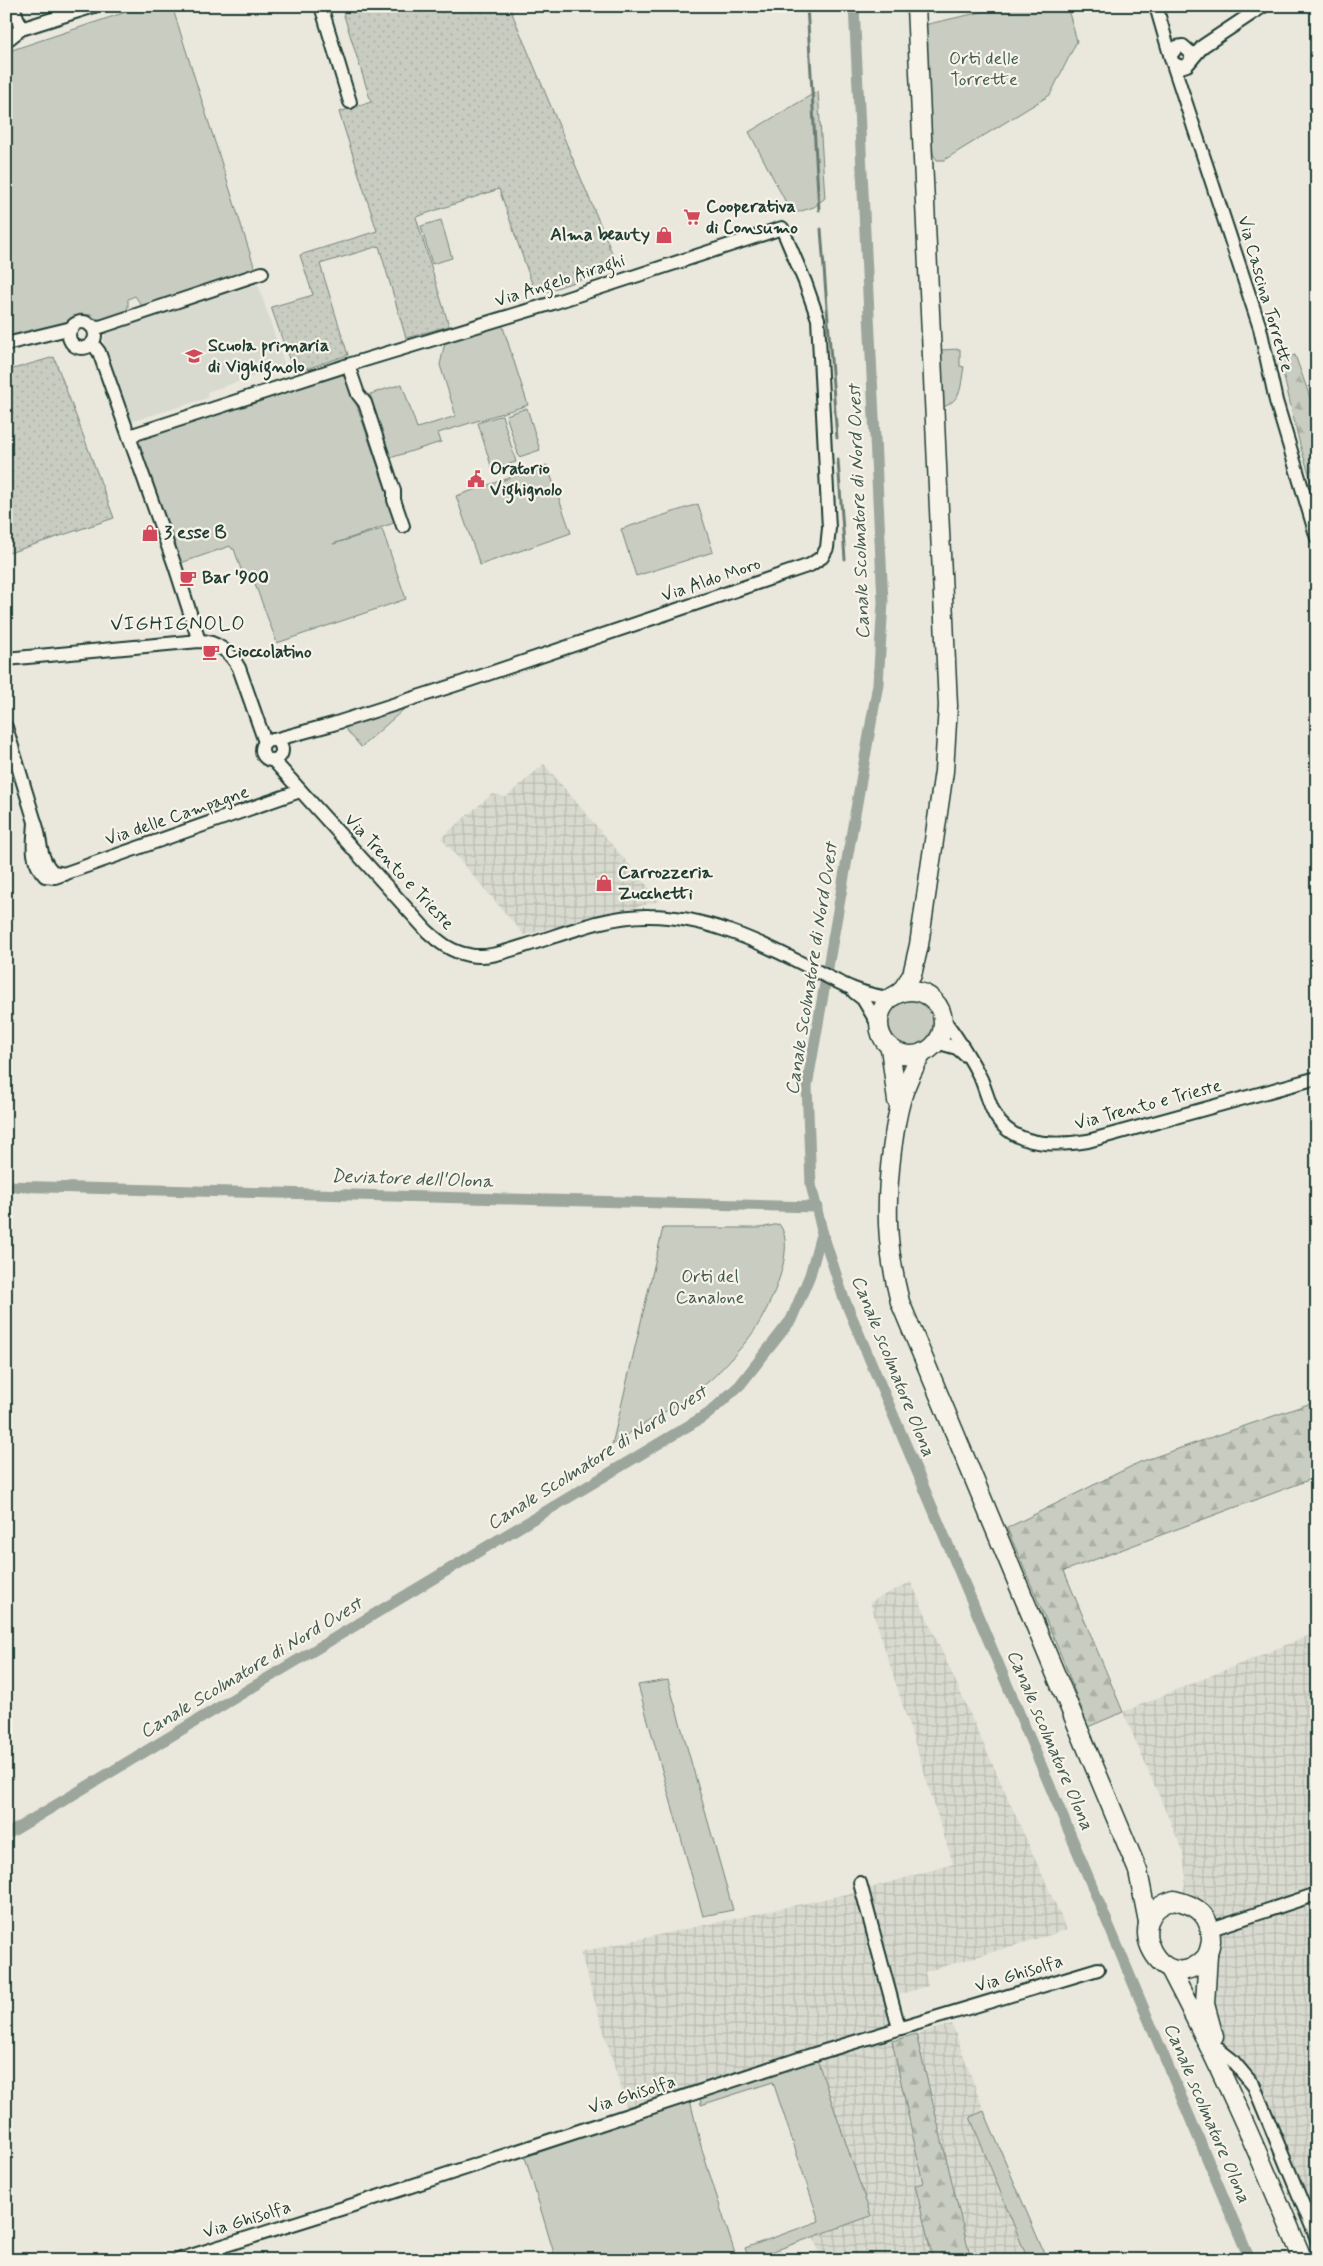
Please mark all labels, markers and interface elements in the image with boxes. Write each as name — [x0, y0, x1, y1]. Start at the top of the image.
park label: Orti delle Torrette — [949, 47, 1019, 92]
place label: Cooperativa di Consumo — [706, 195, 798, 240]
supermarket icon: Cooperativa di Consumo — [682, 207, 702, 227]
street label: Via Cascina Torrette — [1231, 213, 1299, 375]
place label: Alma beauty — [550, 223, 650, 247]
shop icon: Alma beauty — [654, 225, 674, 245]
street label: Via Angelo Airaghi — [492, 249, 629, 315]
place label: Scuola primaria di Vighignolo — [208, 334, 329, 381]
school or university icon: Scuola primaria di Vighignolo — [184, 346, 204, 366]
water label: Canale Scolmatore di Nord Ovest — [842, 381, 876, 640]
place label: Oratorio Vighignolo — [490, 457, 562, 504]
public building icon: Oratorio Vighignolo — [466, 469, 486, 489]
place label: 3 esse B — [164, 521, 227, 545]
shop icon: 3 esse B — [140, 523, 160, 543]
street label: Via Aldo Moro — [658, 552, 764, 608]
place label: Bar '900 — [202, 566, 269, 590]
cafe icon: Bar '900 — [178, 568, 198, 588]
district label: VIGHIGNOLO — [110, 611, 246, 638]
place label: Cioccolatino — [225, 640, 312, 664]
cafe icon: Cioccolatino — [201, 642, 221, 662]
street label: Via delle Campagne — [102, 780, 252, 852]
street label: Via Trento e Trieste — [339, 809, 459, 936]
water label: Canale Scolmatore di Nord Ovest — [780, 838, 845, 1097]
place label: Carrozzeria Zucchetti — [618, 861, 714, 906]
shop icon: Carrozzeria Zucchetti — [594, 873, 614, 893]
street label: Via Trento e Trieste — [1072, 1074, 1224, 1136]
water label: Deviatore dell'Olona — [331, 1164, 494, 1194]
park label: Orti del Canalone — [676, 1265, 745, 1310]
water label: Canale scolmatore Olona — [845, 1271, 941, 1461]
water label: Canale Scolmatore di Nord Ovest — [482, 1378, 714, 1536]
water label: Canale Scolmatore di Nord Ovest — [135, 1590, 369, 1744]
water label: Canale scolmatore Olona — [1001, 1646, 1099, 1834]
street label: Via Ghisolfa — [972, 1949, 1066, 1999]
water label: Canale scolmatore Olona — [1158, 2019, 1256, 2207]
street label: Via Ghisolfa — [585, 2070, 679, 2120]
street label: Via Ghisolfa — [200, 2195, 294, 2245]

